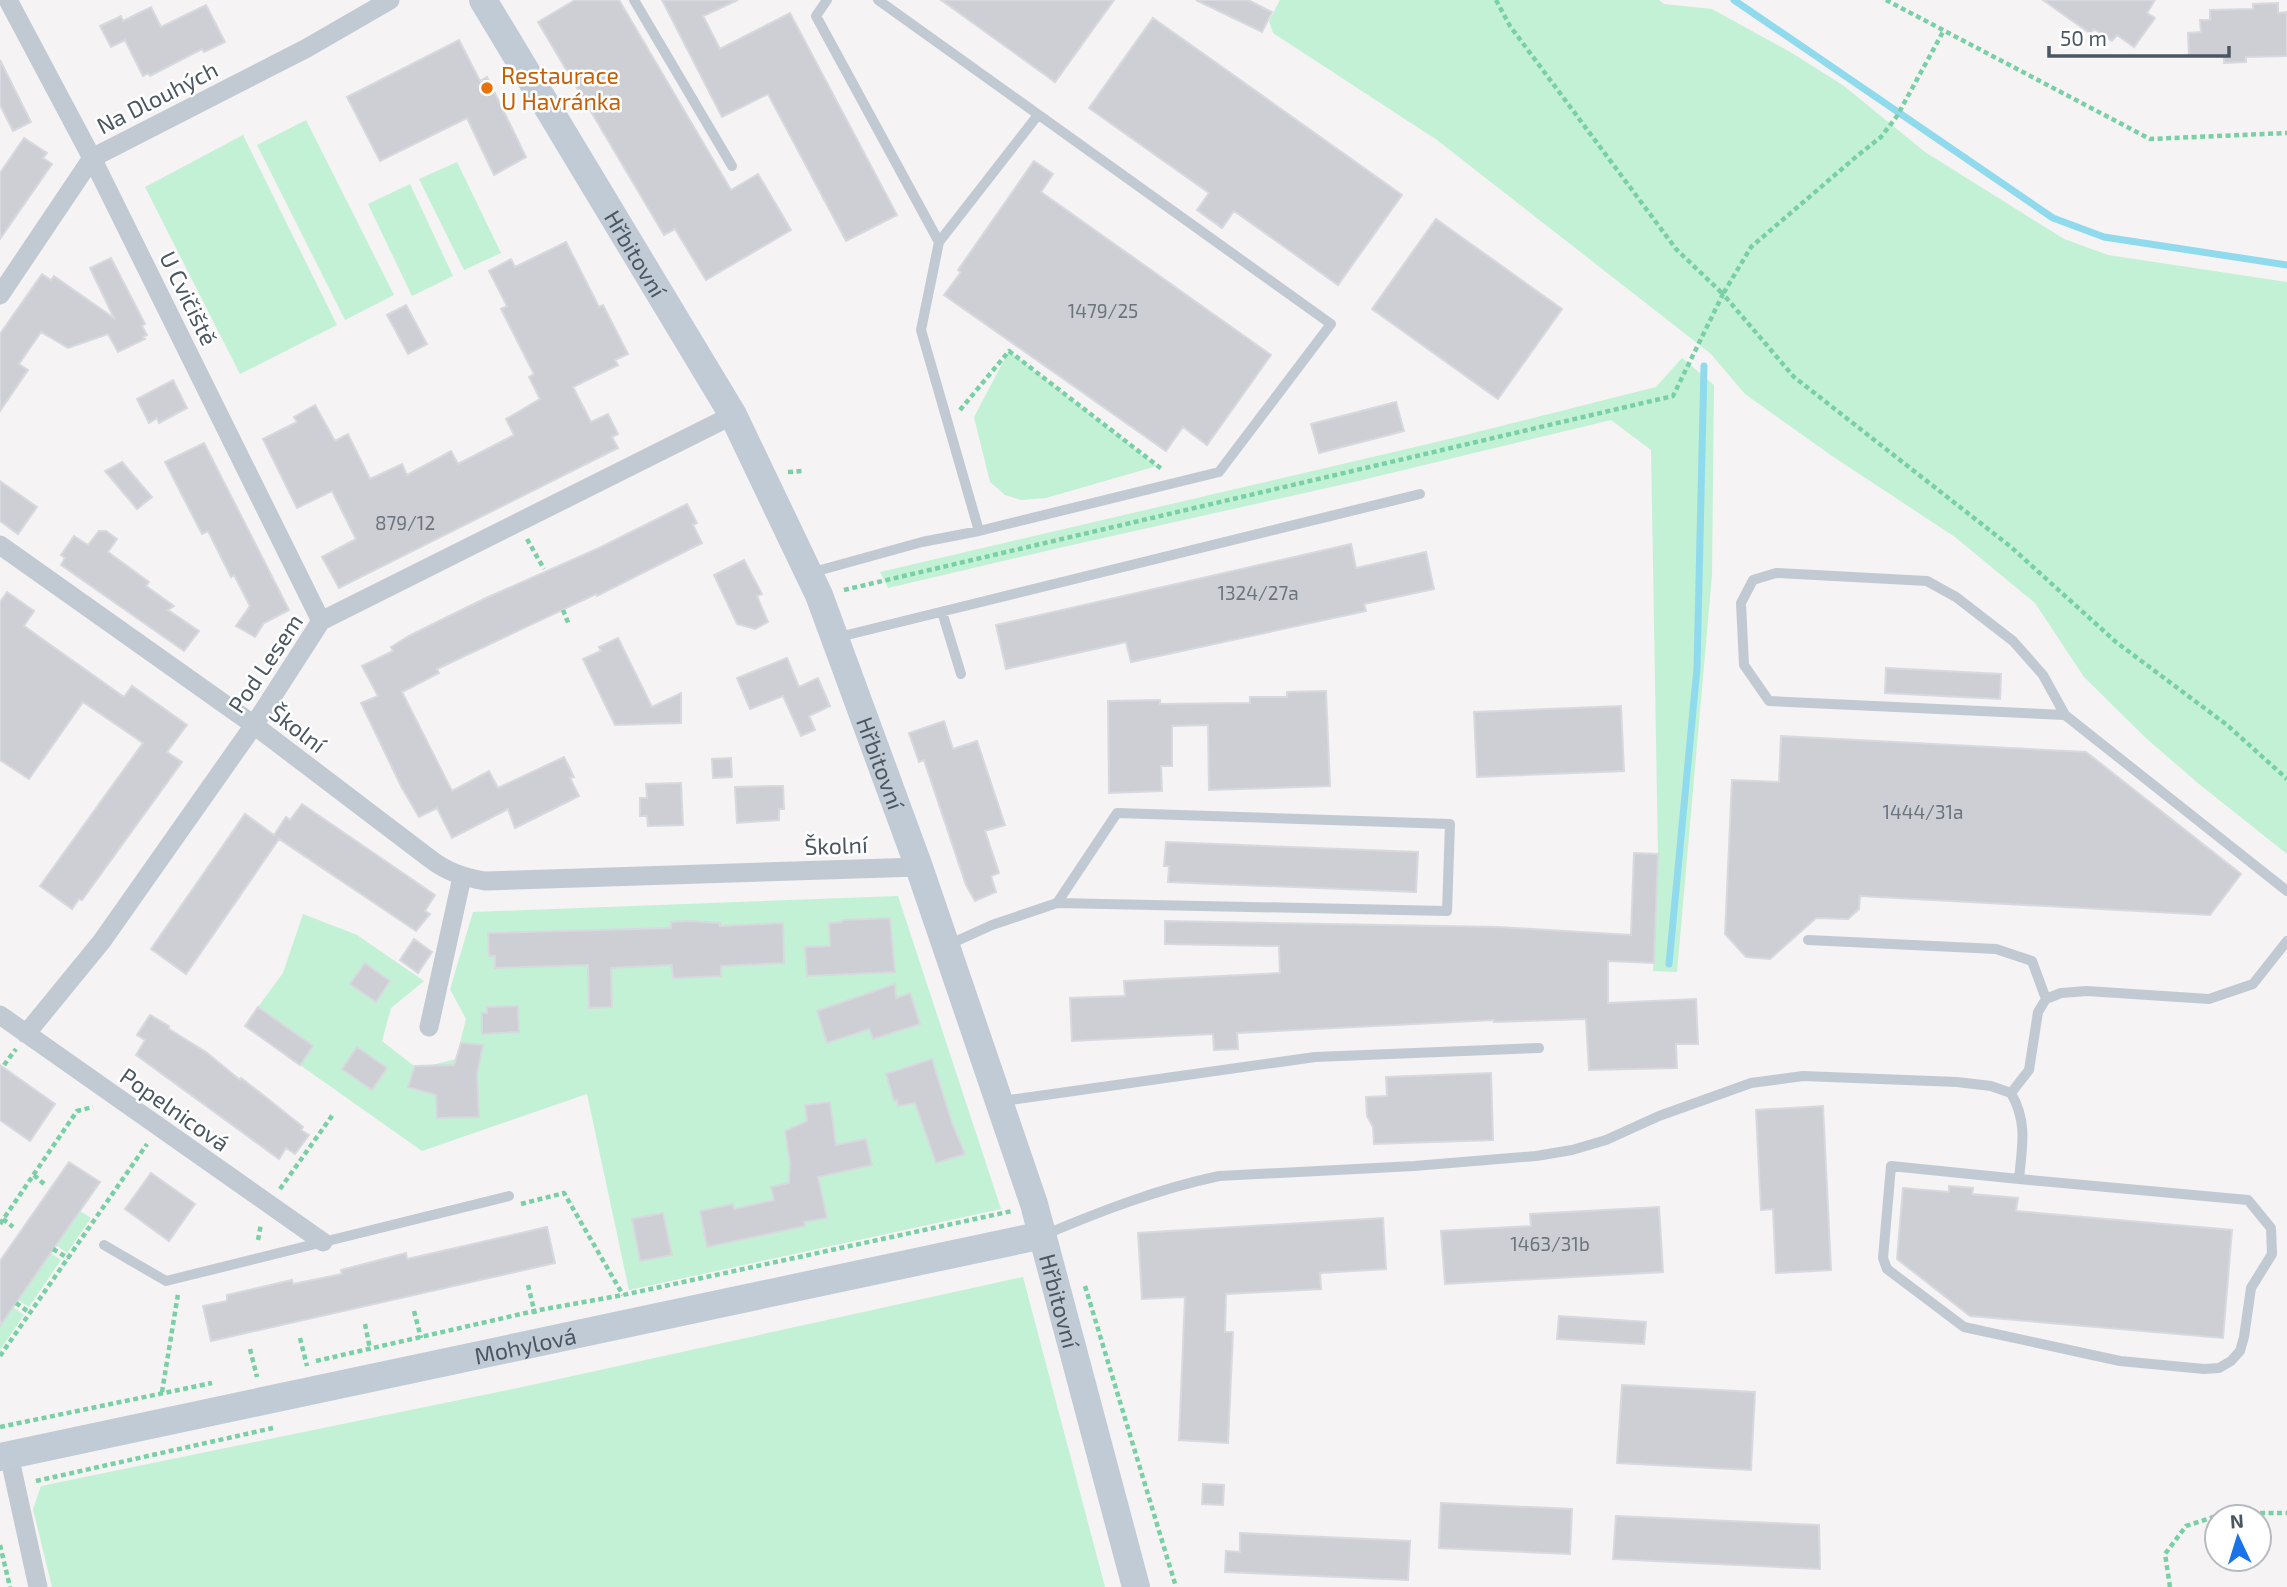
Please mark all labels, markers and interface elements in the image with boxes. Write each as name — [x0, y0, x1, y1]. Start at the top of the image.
scale bar — [2049, 14, 2229, 58]
text: 50 m — [2060, 25, 2107, 50]
street label: Na Dlouhých — [92, 55, 222, 139]
place label: Restaurace U Havránka — [501, 61, 621, 115]
marker: Restaurace U Havránka — [479, 80, 495, 96]
street label: Hřbitovní — [599, 205, 673, 303]
street label: U Cvičiště — [154, 246, 224, 350]
house number: 1479/25 — [1068, 299, 1138, 322]
house number: 879/12 — [375, 511, 435, 534]
house number: 1324/27a — [1217, 581, 1299, 604]
street label: Pod Lesem — [222, 608, 308, 718]
street label: Školní — [264, 698, 333, 759]
street label: Hřbitovní — [851, 713, 911, 814]
house number: 1444/31a — [1883, 800, 1964, 823]
street label: Školní — [804, 830, 869, 860]
street label: Popelnicová — [115, 1061, 235, 1157]
house number: 1463/31b — [1510, 1232, 1590, 1255]
street label: Hřbitovní — [1034, 1251, 1086, 1352]
street label: Mohylová — [472, 1321, 579, 1370]
north arrow — [2203, 1503, 2273, 1573]
text: N — [2229, 1509, 2244, 1532]

